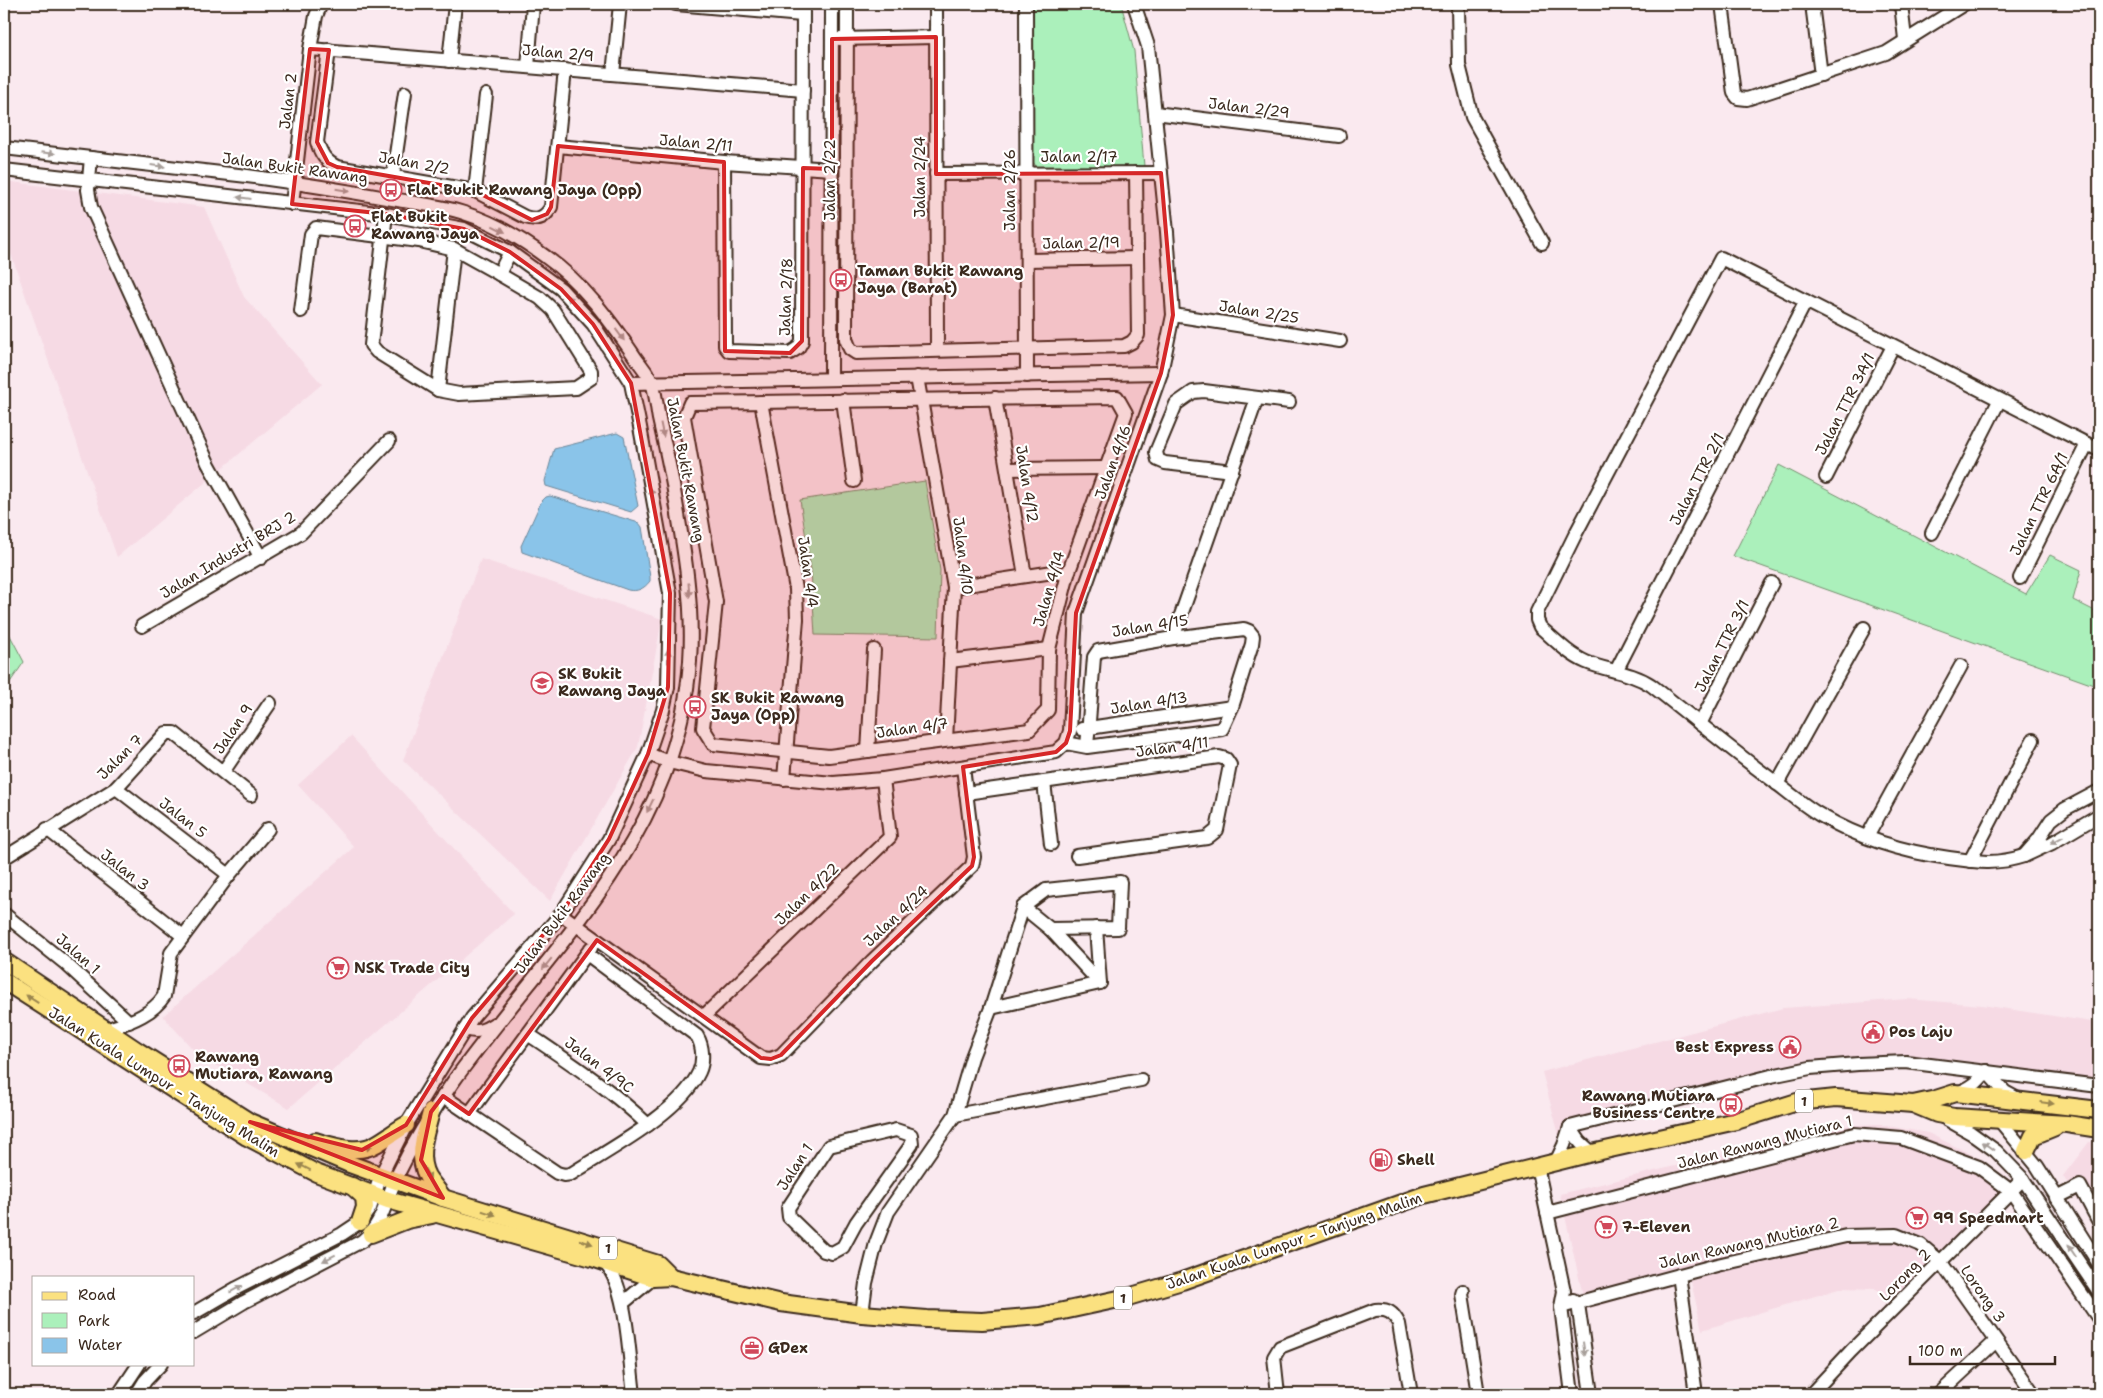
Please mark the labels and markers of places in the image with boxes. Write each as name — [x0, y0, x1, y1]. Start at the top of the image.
bus stop icon: Flat Bukit Rawang Jaya (Opp) — [379, 178, 403, 202]
place label: Flat Bukit Rawang Jaya (Opp) — [407, 180, 642, 200]
place label: Flat Bukit Rawang Jaya — [371, 207, 480, 244]
bus stop icon: Flat Bukit Rawang Jaya — [343, 214, 367, 238]
place label: Taman Bukit Rawang Jaya (Barat) — [857, 261, 1023, 298]
bus stop icon: Taman Bukit Rawang Jaya (Barat) — [829, 268, 853, 292]
place label: SK Bukit Rawang Jaya — [558, 664, 667, 701]
school or university icon: SK Bukit Rawang Jaya — [530, 671, 554, 695]
place label: SK Bukit Rawang Jaya (Opp) — [711, 688, 844, 725]
bus stop icon: SK Bukit Rawang Jaya (Opp) — [683, 695, 707, 719]
supermarket icon: NSK Trade City — [326, 956, 350, 980]
place label: NSK Trade City — [354, 958, 470, 978]
public building icon: Pos Laju — [1861, 1020, 1885, 1044]
place label: Pos Laju — [1889, 1022, 1953, 1042]
public building icon: Best Express — [1778, 1035, 1802, 1059]
place label: Best Express — [1676, 1037, 1774, 1057]
place label: Rawang Mutiara, Rawang — [195, 1047, 333, 1084]
bus stop icon: Rawang Mutiara, Rawang — [167, 1054, 191, 1078]
place label: Rawang Mutiara Business Centre — [1582, 1086, 1716, 1123]
bus stop icon: Rawang Mutiara Business Centre — [1719, 1093, 1743, 1117]
fuel station icon: Shell — [1369, 1148, 1393, 1172]
place label: Shell — [1397, 1150, 1435, 1170]
supermarket icon: 99 Speedmart — [1905, 1206, 1929, 1230]
place label: 99 Speedmart — [1933, 1208, 2044, 1228]
supermarket icon: 7-Eleven — [1594, 1215, 1618, 1239]
place label: 7-Eleven — [1622, 1217, 1691, 1237]
office icon: GDex — [740, 1336, 764, 1360]
place label: GDex — [768, 1338, 808, 1358]

